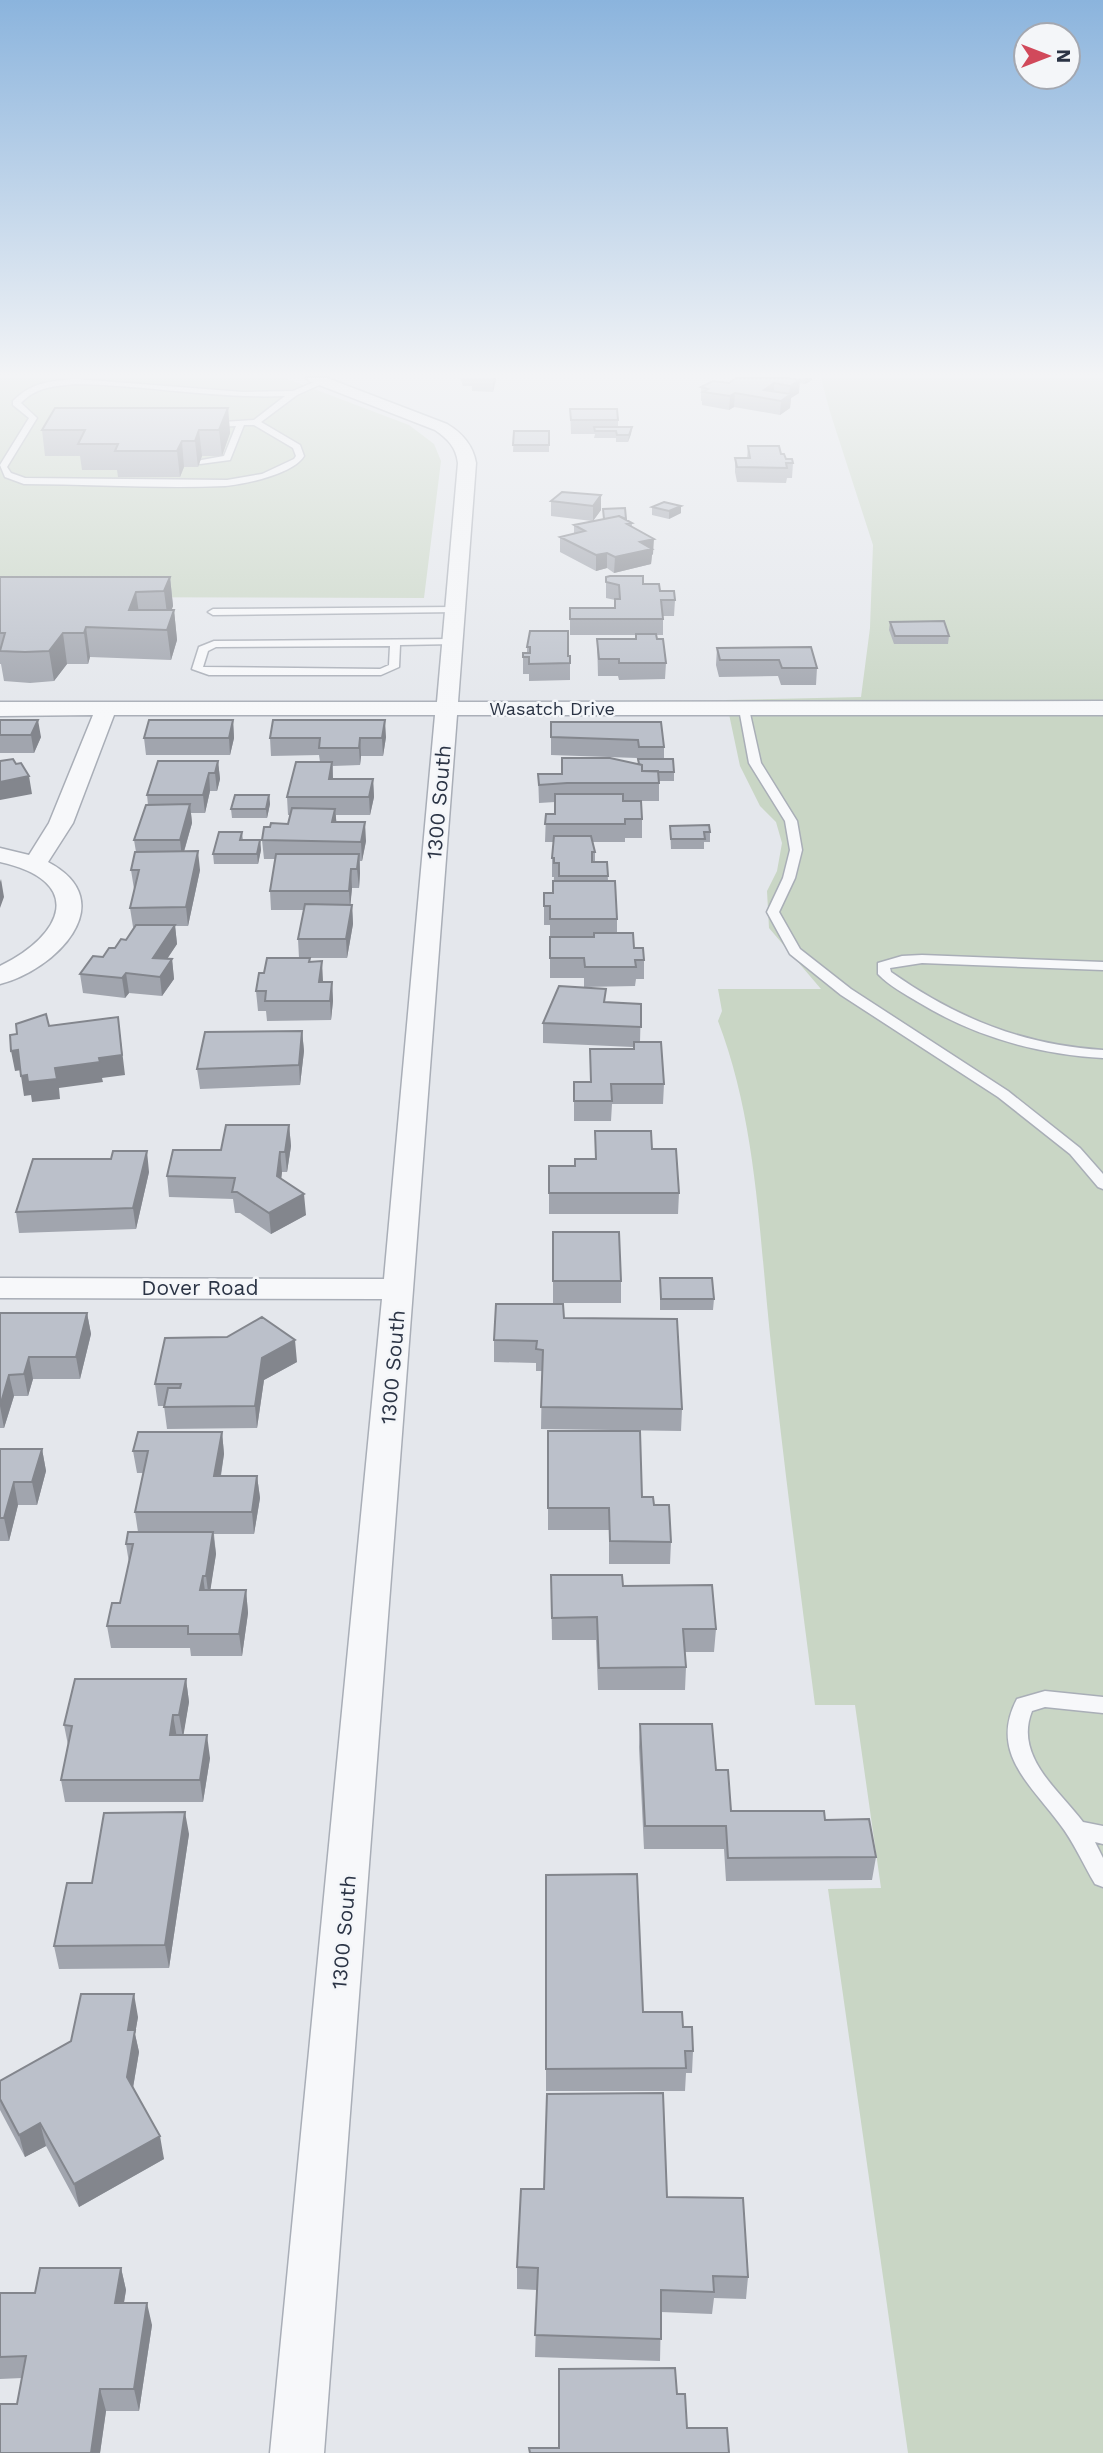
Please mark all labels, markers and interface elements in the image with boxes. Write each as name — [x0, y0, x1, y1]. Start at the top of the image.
north arrow — [1012, 21, 1082, 91]
text: N — [1052, 49, 1075, 63]
street label: Wasatch Drive — [489, 698, 615, 719]
street label: 1300 South — [421, 744, 456, 860]
street label: Dover Road — [141, 1275, 259, 1300]
street label: 1300 South — [375, 1309, 410, 1425]
street label: 1300 South — [326, 1874, 361, 1990]

